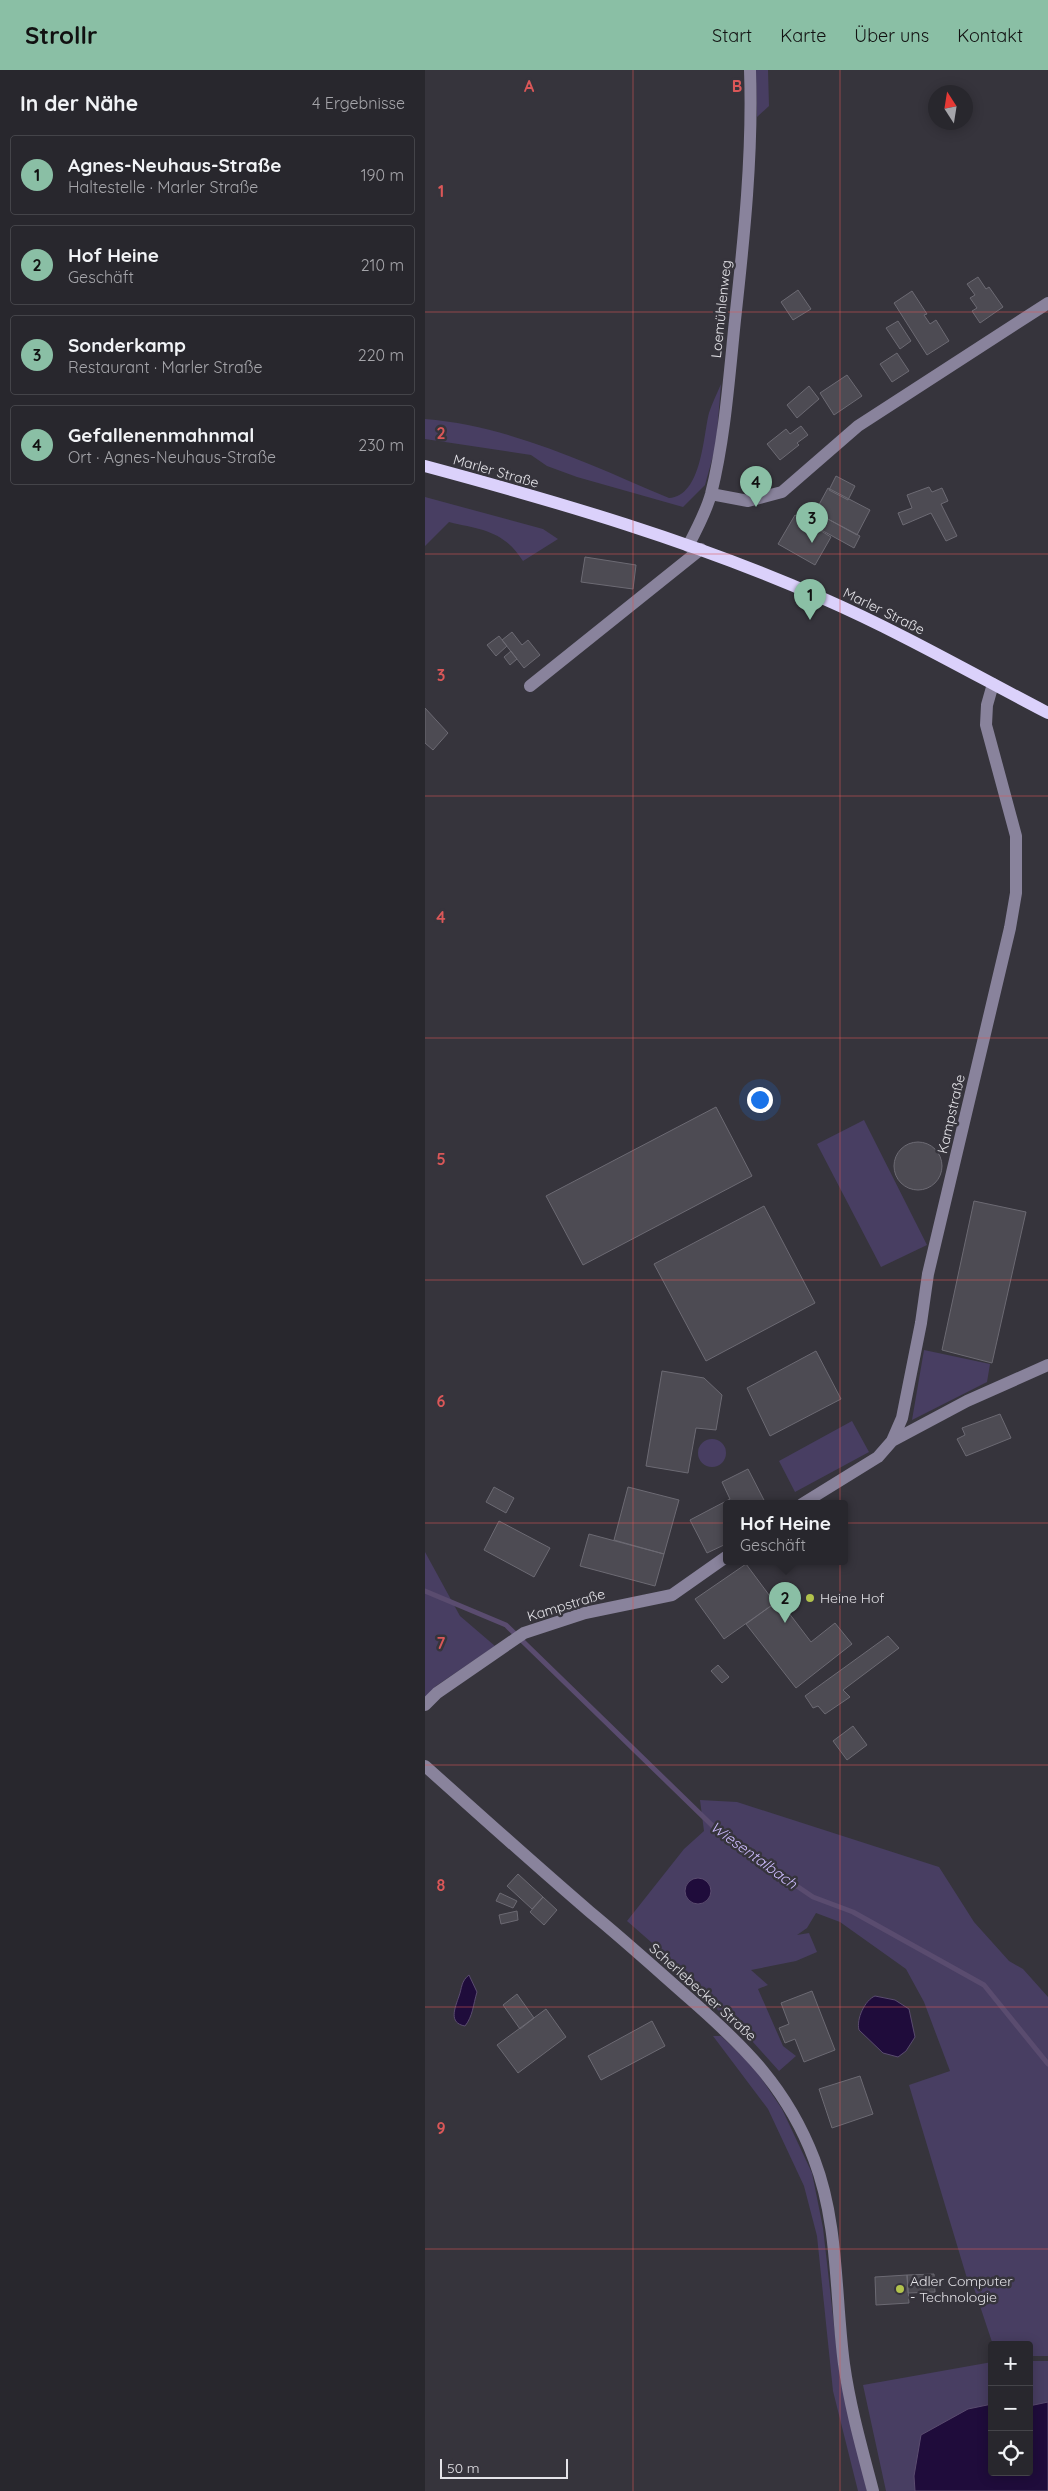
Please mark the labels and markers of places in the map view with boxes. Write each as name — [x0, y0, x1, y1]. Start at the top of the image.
pin: 4 — [740, 466, 772, 507]
pin: 3 — [796, 502, 828, 543]
pin: 1 — [794, 579, 826, 620]
pin: 2 — [769, 1582, 801, 1623]
place label: Heine Hof — [820, 1589, 884, 1607]
marker: Heine Hof — [804, 1592, 816, 1604]
place label: Adler Computer - Technologie — [910, 2272, 1013, 2306]
marker: Adler Computer - Technologie — [894, 2283, 906, 2295]

